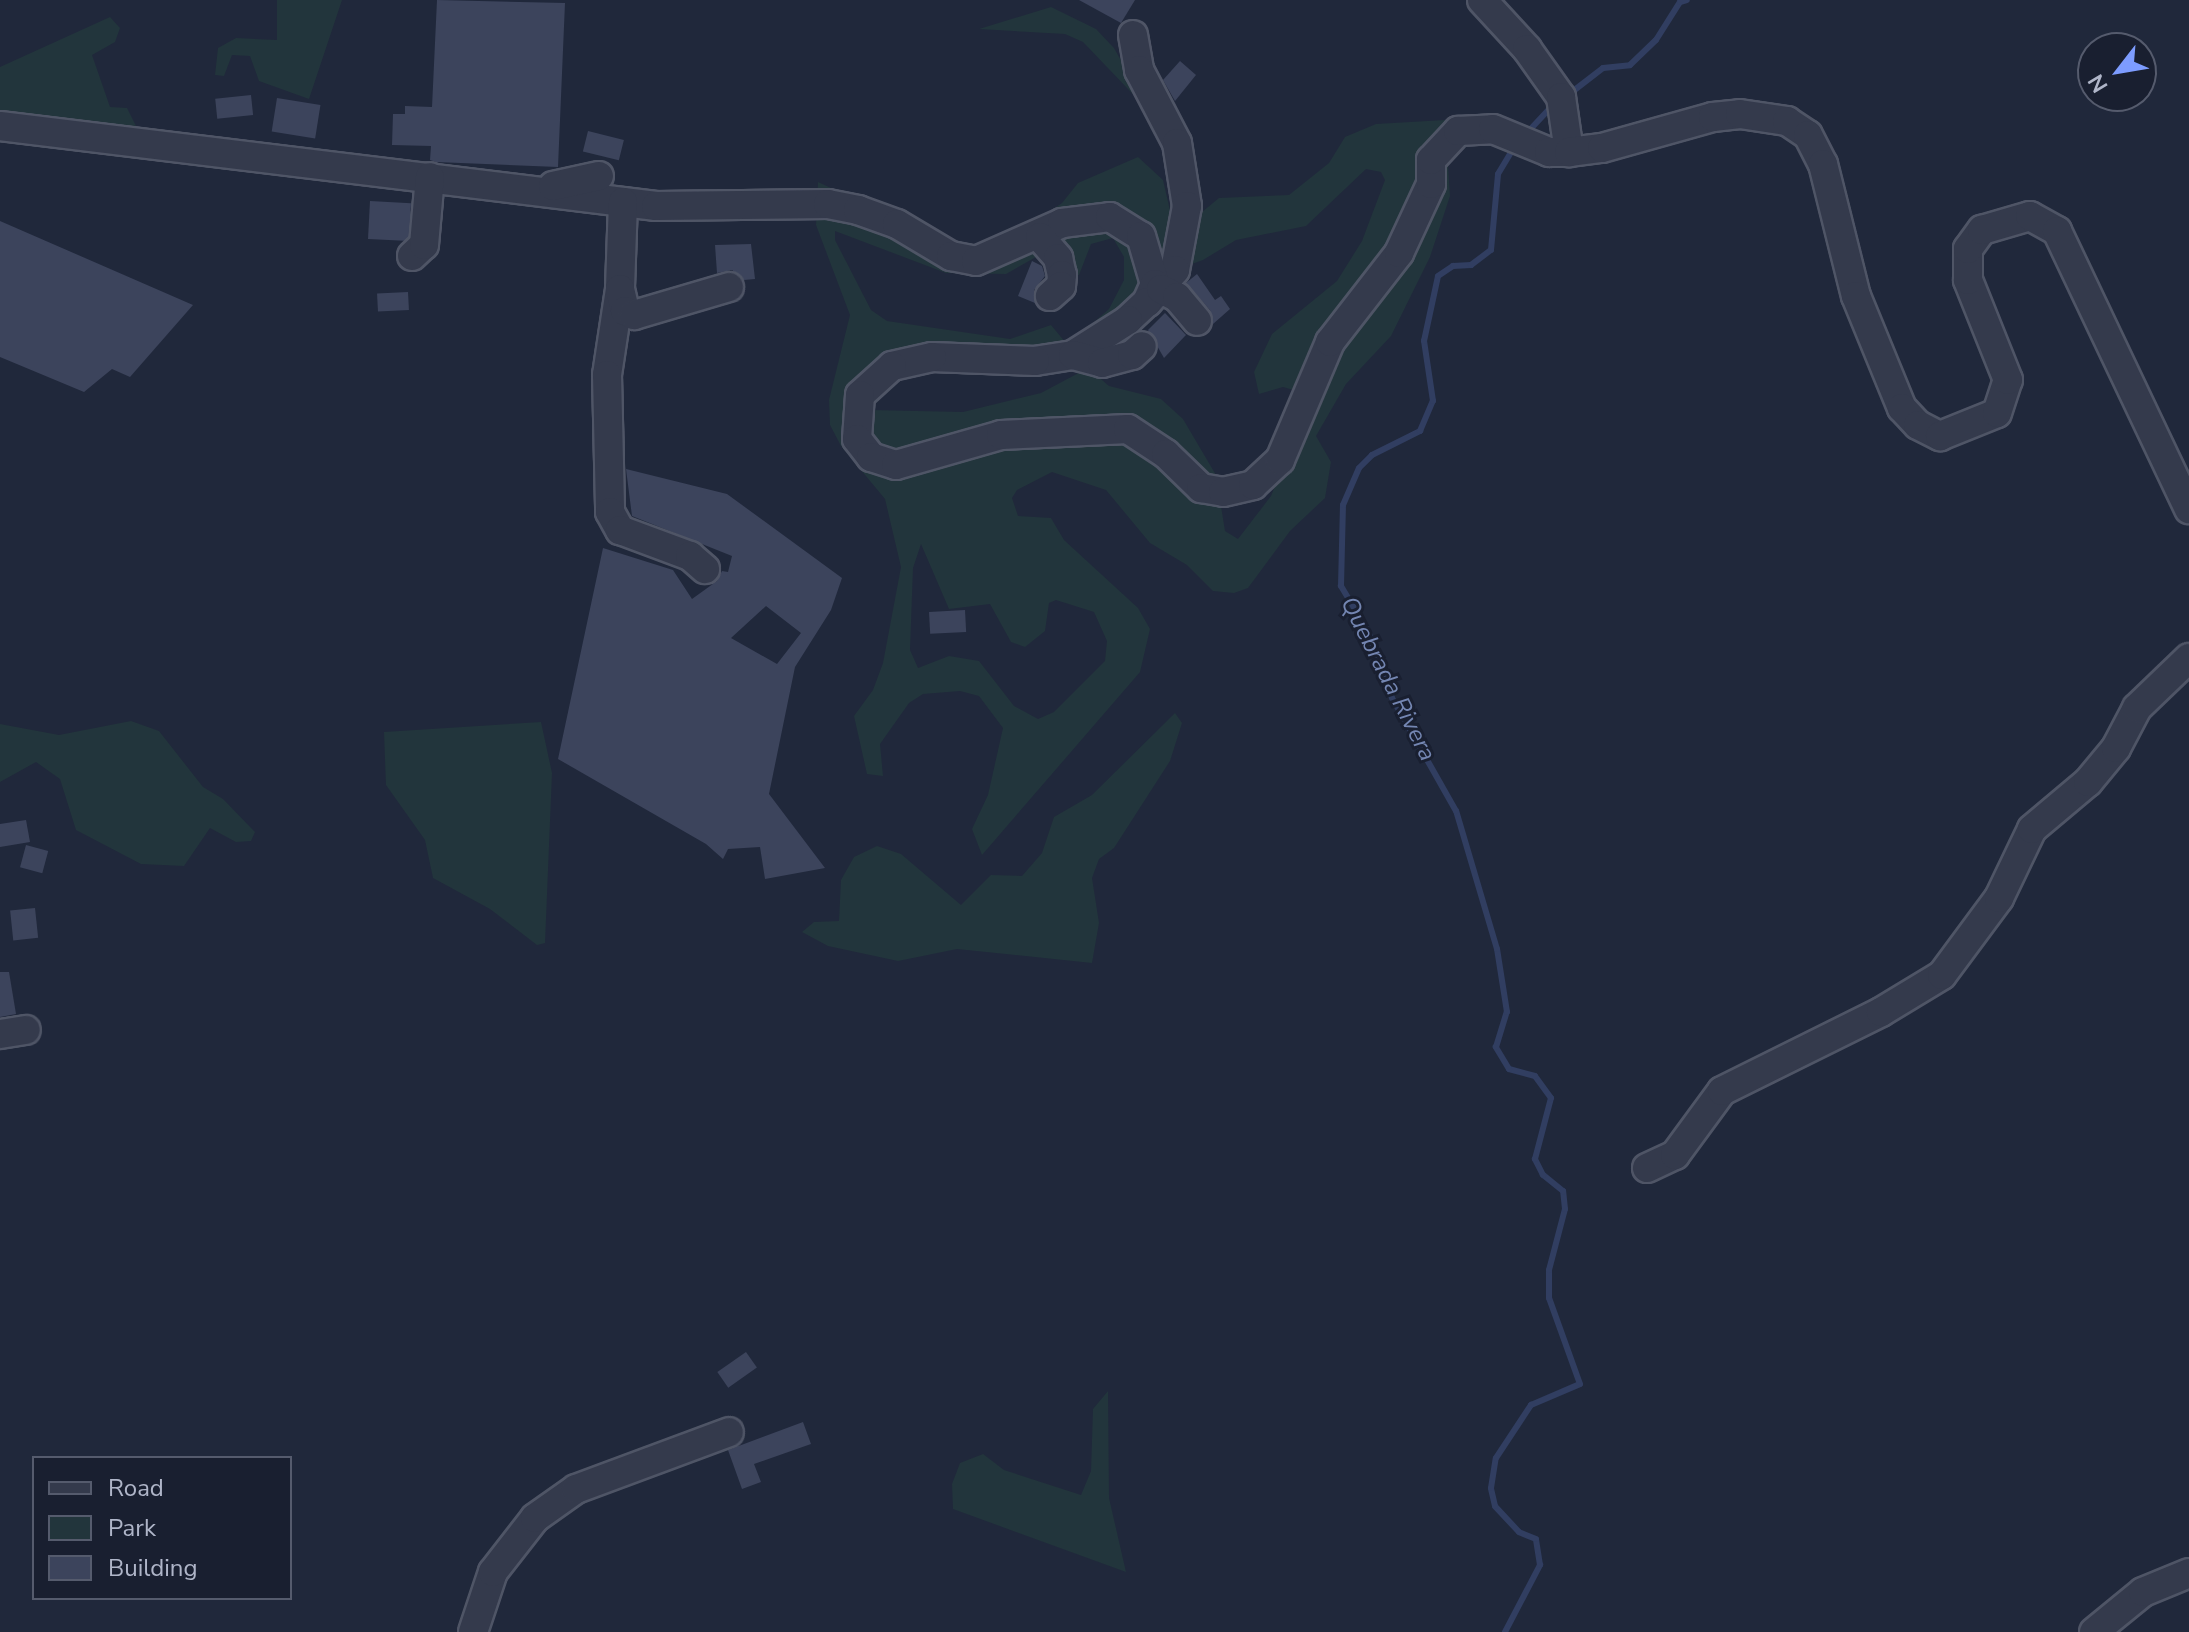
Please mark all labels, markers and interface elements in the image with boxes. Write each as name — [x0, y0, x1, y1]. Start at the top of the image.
north arrow — [2077, 32, 2157, 112]
text: N — [2081, 69, 2115, 98]
water label: Quebrada Rivera — [1334, 592, 1442, 766]
legend — [32, 1456, 292, 1600]
text: Road — [108, 1472, 164, 1504]
text: Park — [108, 1512, 156, 1544]
text: Building — [108, 1552, 198, 1584]

